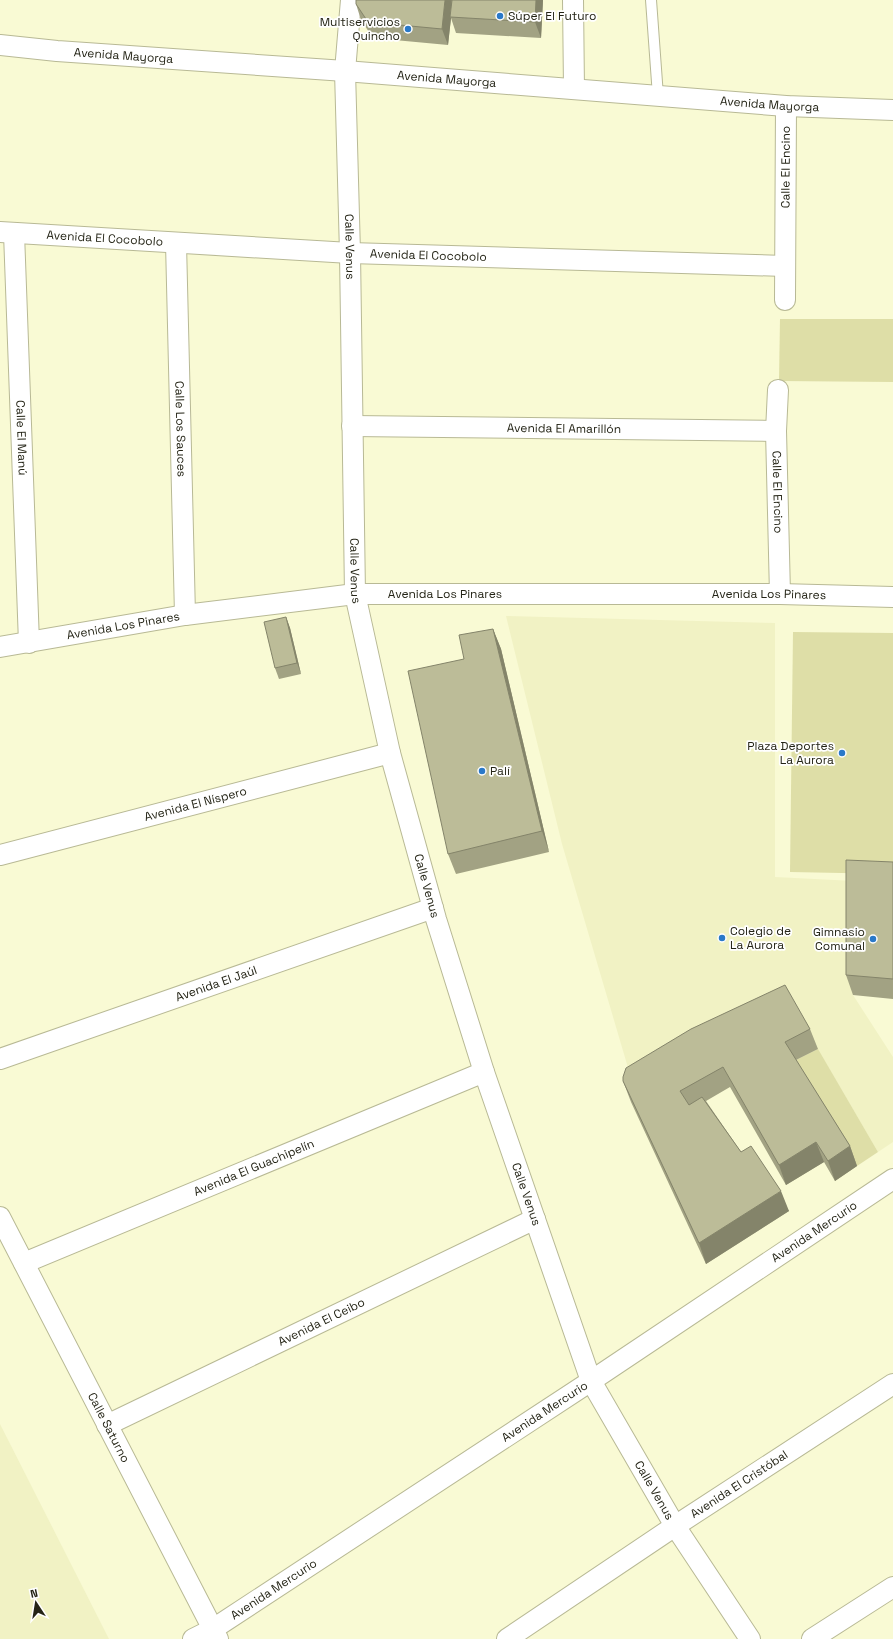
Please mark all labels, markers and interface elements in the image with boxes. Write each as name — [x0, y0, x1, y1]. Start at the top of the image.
place label: Súper El Futuro — [508, 8, 596, 24]
marker: Súper El Futuro — [495, 11, 505, 21]
place label: Multiservicios Quincho — [320, 14, 400, 44]
marker: Multiservicios Quincho — [403, 24, 413, 34]
street label: Avenida Mayorga — [73, 44, 174, 67]
street label: Avenida Mayorga — [396, 67, 497, 91]
street label: Avenida Mayorga — [719, 93, 820, 115]
street label: Calle El Encino — [777, 126, 794, 208]
street label: Calle Venus — [341, 214, 358, 280]
street label: Avenida El Cocobolo — [46, 227, 164, 250]
street label: Avenida El Cocobolo — [370, 246, 487, 265]
street label: Calle Los Sauces — [171, 381, 190, 477]
street label: Calle El Manú — [12, 400, 31, 476]
street label: Avenida El Amarillón — [507, 420, 621, 437]
street label: Calle El Encino — [768, 450, 787, 533]
street label: Calle Venus — [346, 538, 365, 605]
street label: Avenida Los Pinares — [388, 586, 502, 602]
street label: Avenida Los Pinares — [712, 586, 826, 603]
street label: Avenida Los Pinares — [65, 608, 181, 643]
place label: Plaza Deportes La Aurora — [747, 738, 834, 768]
marker: Plaza Deportes La Aurora — [837, 748, 847, 758]
place label: Palí — [490, 763, 510, 779]
marker: Palí — [477, 766, 487, 776]
street label: Avenida El Níspero — [142, 783, 248, 825]
street label: Calle Venus — [410, 852, 443, 920]
place label: Colegio de La Aurora — [730, 923, 791, 953]
place label: Gimnasio Comunal — [813, 924, 865, 954]
marker: Colegio de La Aurora — [717, 933, 727, 943]
marker: Gimnasio Comunal — [868, 934, 878, 944]
street label: Avenida El Jaúl — [173, 962, 259, 1005]
street label: Avenida El Guachipelín — [191, 1135, 317, 1200]
street label: Calle Venus — [508, 1160, 545, 1228]
street label: Avenida Mercurio — [768, 1197, 860, 1266]
street label: Avenida El Ceibo — [275, 1294, 367, 1349]
street label: Avenida Mercurio — [498, 1377, 591, 1446]
street label: Calle Saturno — [84, 1390, 134, 1465]
street label: Avenida El Cristóbal — [687, 1447, 791, 1522]
street label: Calle Venus — [631, 1458, 678, 1523]
street label: Avenida Mercurio — [228, 1555, 320, 1623]
north arrow — [16, 1583, 56, 1623]
text: N — [29, 1586, 39, 1601]

